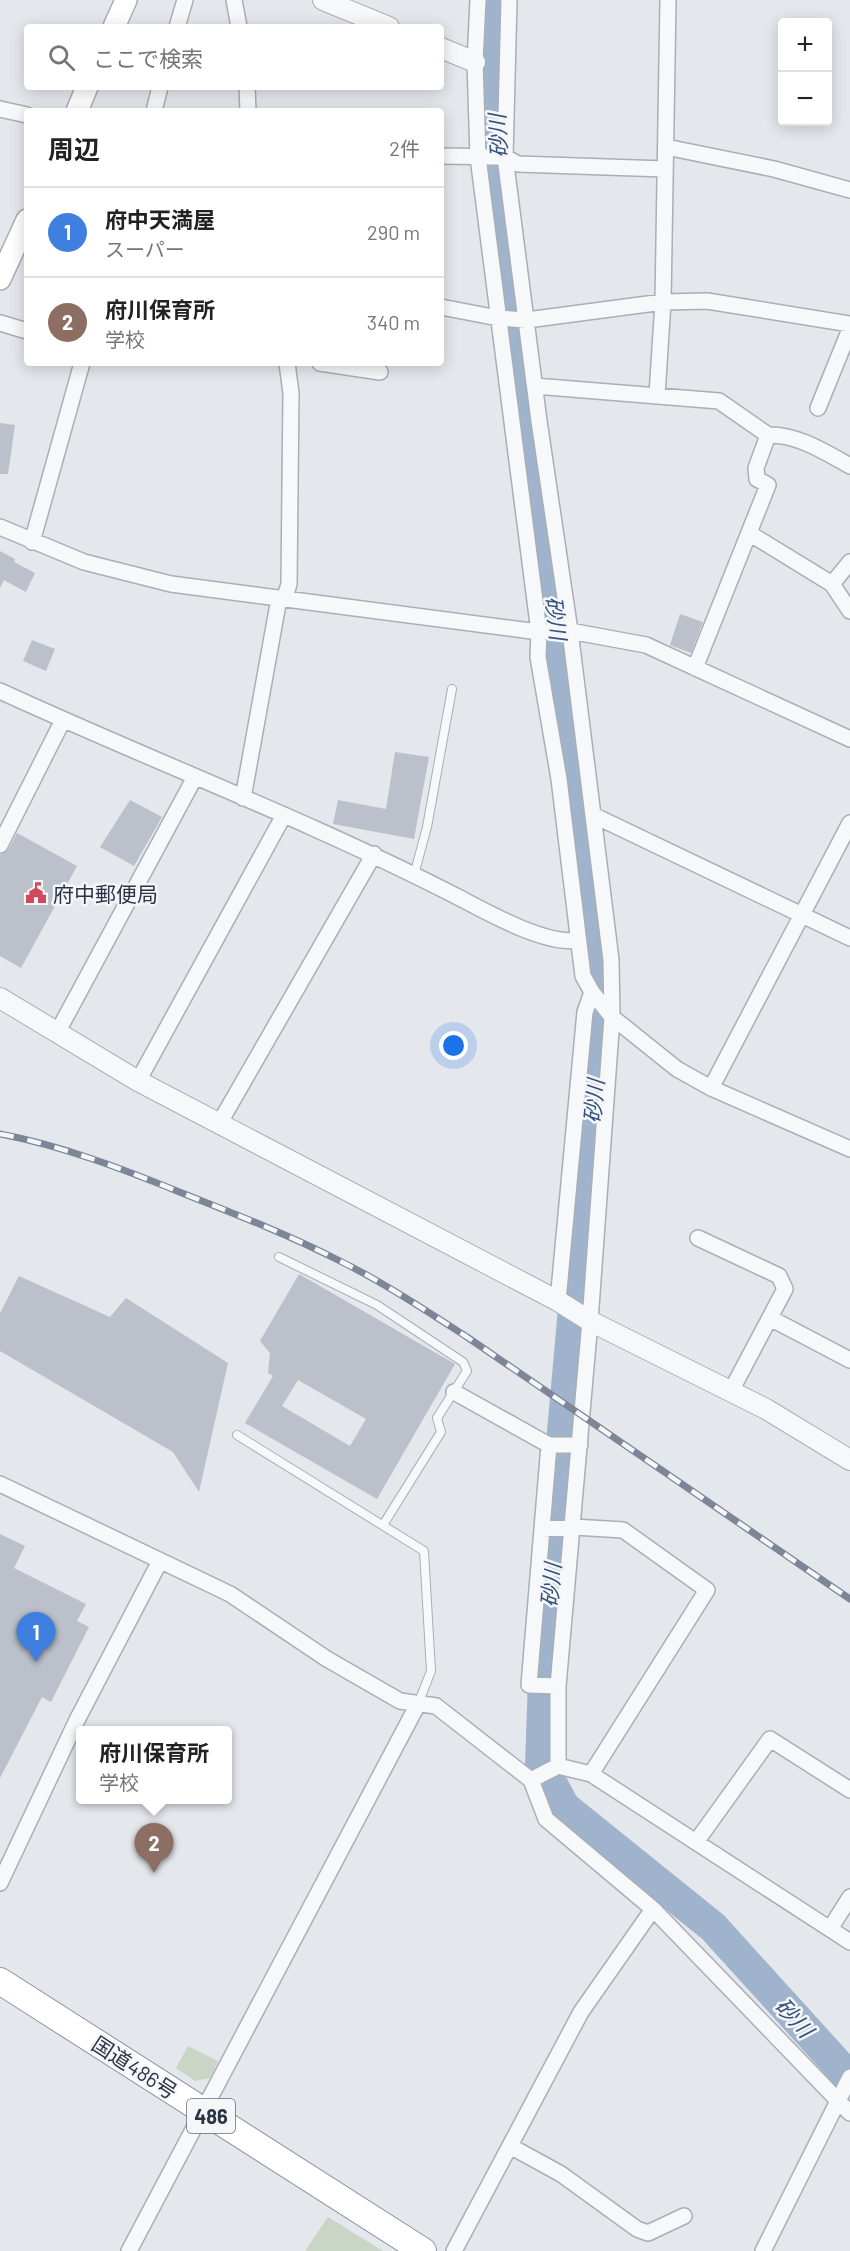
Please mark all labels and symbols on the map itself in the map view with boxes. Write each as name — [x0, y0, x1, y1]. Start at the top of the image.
water label: 砂川 — [483, 111, 511, 159]
water label: 砂川 — [541, 595, 573, 643]
public building icon: 府中郵便局 — [24, 881, 48, 905]
place label: 府中郵便局 — [53, 881, 158, 906]
your location — [439, 1031, 468, 1060]
water label: 砂川 — [578, 1076, 608, 1124]
water label: 砂川 — [535, 1560, 565, 1608]
pin: 1 — [16, 1612, 56, 1662]
pin: 2 — [134, 1824, 174, 1873]
water label: 砂川 — [771, 1992, 821, 2044]
street label: 国道486号 — [88, 2030, 182, 2104]
road number: 486 — [187, 2099, 235, 2133]

